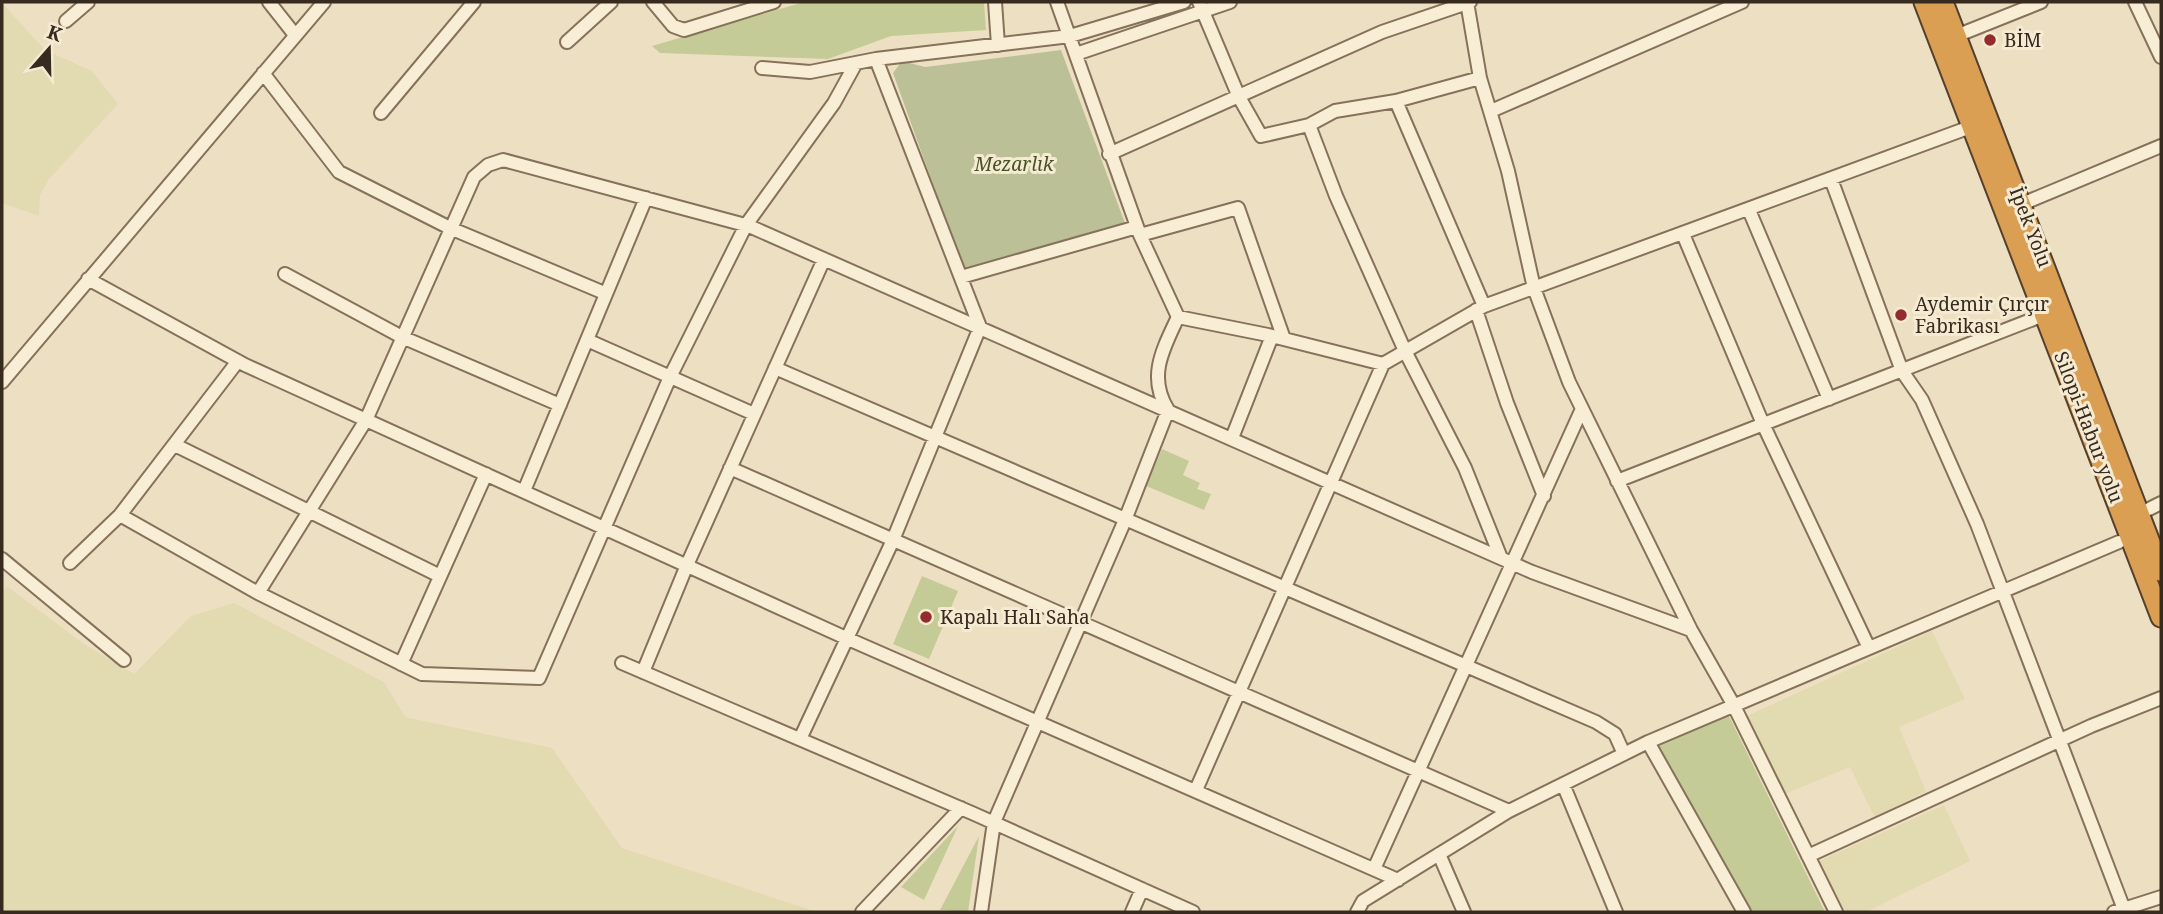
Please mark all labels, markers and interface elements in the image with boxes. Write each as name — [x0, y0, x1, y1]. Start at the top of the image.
north arrow — [14, 14, 84, 84]
text: K — [44, 18, 66, 48]
place label: BİM — [2004, 27, 2041, 53]
marker: BİM — [1982, 32, 1998, 48]
park label: Mezarlık — [973, 151, 1055, 177]
street label: İpek Yolu — [2004, 183, 2058, 271]
place label: Aydemir Çırçır Fabrikası — [1915, 291, 2049, 339]
marker: Aydemir Çırçır Fabrikası — [1893, 307, 1909, 323]
street label: Silopi-Habur yolu — [2048, 348, 2130, 506]
place label: Kapalı Halı Saha — [940, 604, 1090, 630]
marker: Kapalı Halı Saha — [918, 609, 934, 625]

